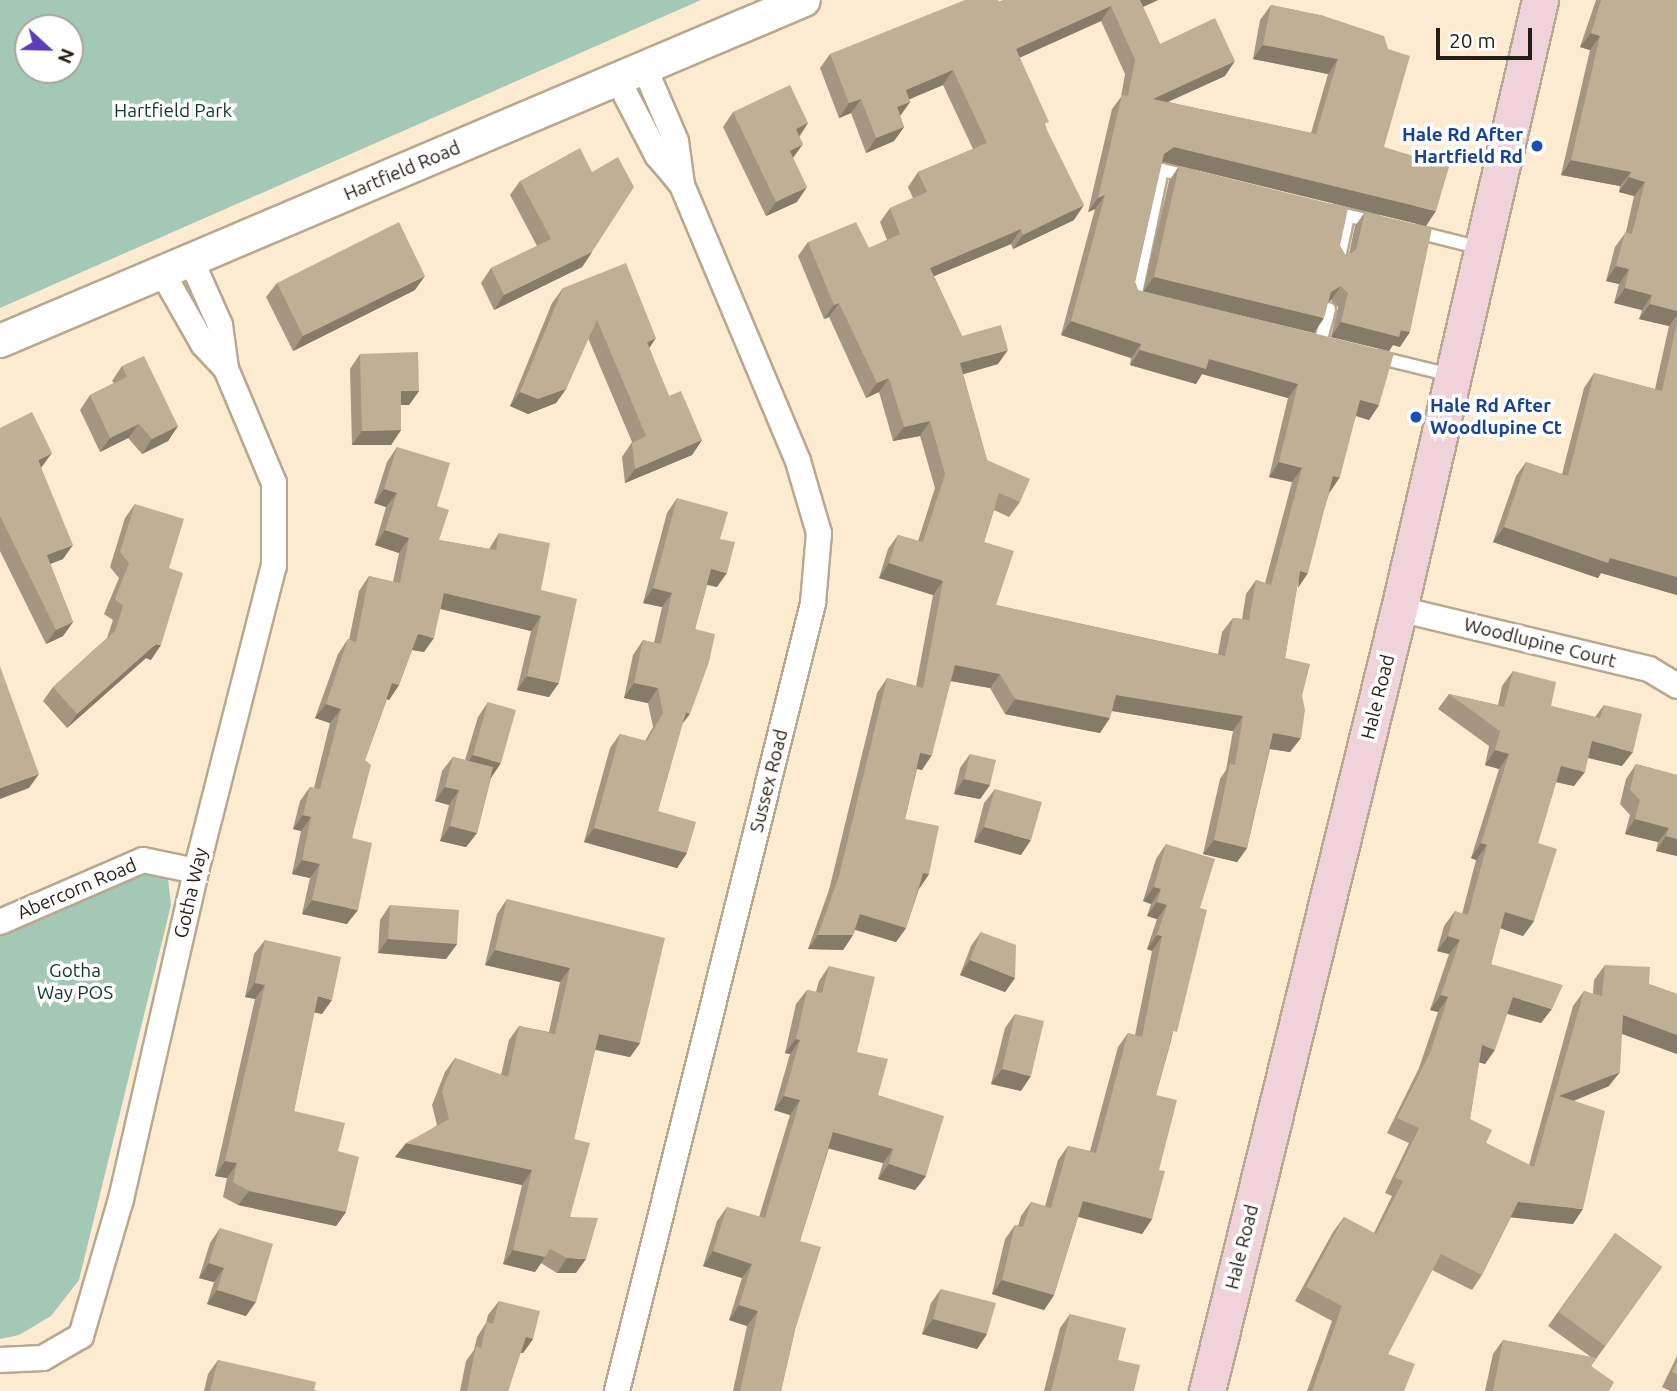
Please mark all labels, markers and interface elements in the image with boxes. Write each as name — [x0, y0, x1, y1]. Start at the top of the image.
north arrow — [14, 14, 84, 84]
scale bar — [1439, 14, 1535, 58]
text: 20 m — [1449, 28, 1496, 52]
text: N — [54, 45, 79, 67]
park label: Hartfield Park — [114, 100, 232, 122]
place label: Hale Rd After Hartfield Rd — [1402, 124, 1523, 168]
street label: Hartfield Road — [340, 136, 464, 206]
marker: Hale Rd After Hartfield Rd — [1529, 138, 1545, 154]
place label: Hale Rd After Woodlupine Ct — [1430, 395, 1562, 439]
marker: Hale Rd After Woodlupine Ct — [1408, 409, 1424, 425]
street label: Woodlupine Court — [1461, 613, 1619, 673]
street label: Hale Road — [1356, 652, 1400, 742]
street label: Sussex Road — [745, 727, 793, 835]
street label: Gotha Way — [170, 845, 212, 941]
street label: Abercorn Road — [14, 854, 140, 924]
park label: Gotha Way POS — [37, 960, 113, 1004]
street label: Hale Road — [1220, 1202, 1264, 1292]

